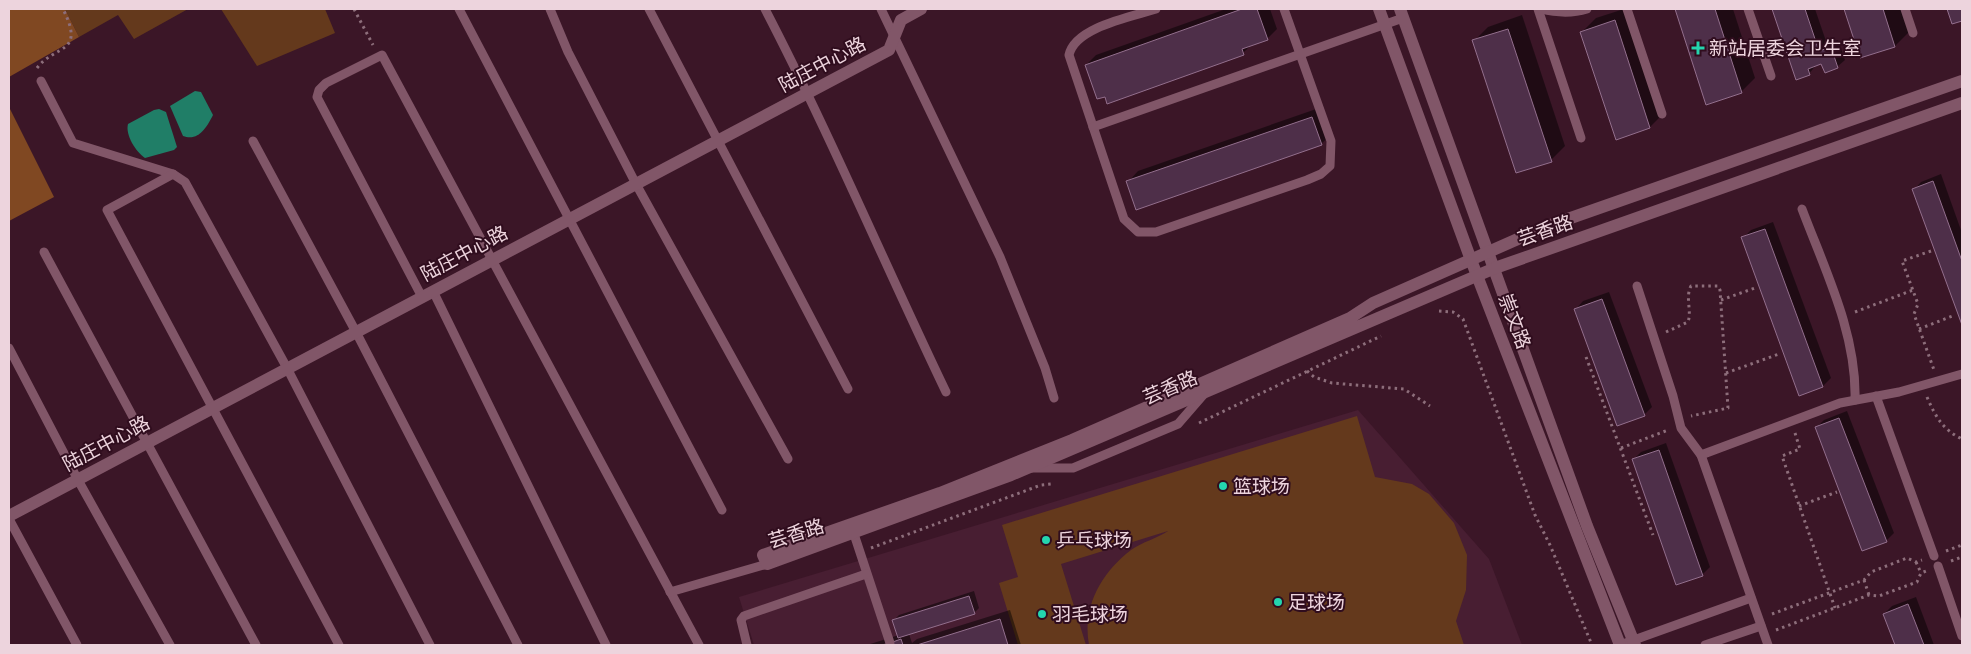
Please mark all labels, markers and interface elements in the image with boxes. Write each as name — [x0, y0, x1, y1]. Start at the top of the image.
street label: 陆庄中心路 — [775, 33, 870, 98]
place label: 新站居委会卫生室 — [1709, 38, 1861, 61]
marker: 新站居委会卫生室 — [1691, 41, 1705, 55]
street label: 芸香路 — [1515, 211, 1576, 252]
street label: 陆庄中心路 — [417, 222, 512, 287]
street label: 崇文路 — [1493, 291, 1535, 352]
street label: 芸香路 — [1140, 367, 1201, 410]
street label: 陆庄中心路 — [59, 412, 154, 477]
place label: 篮球场 — [1233, 476, 1290, 499]
marker: 篮球场 — [1217, 480, 1229, 492]
street label: 芸香路 — [766, 515, 827, 554]
place label: 乒乓球场 — [1056, 530, 1132, 553]
marker: 乒乓球场 — [1040, 534, 1052, 546]
place label: 足球场 — [1288, 592, 1345, 615]
marker: 足球场 — [1272, 596, 1284, 608]
place label: 羽毛球场 — [1052, 604, 1128, 627]
marker: 羽毛球场 — [1036, 608, 1048, 620]

